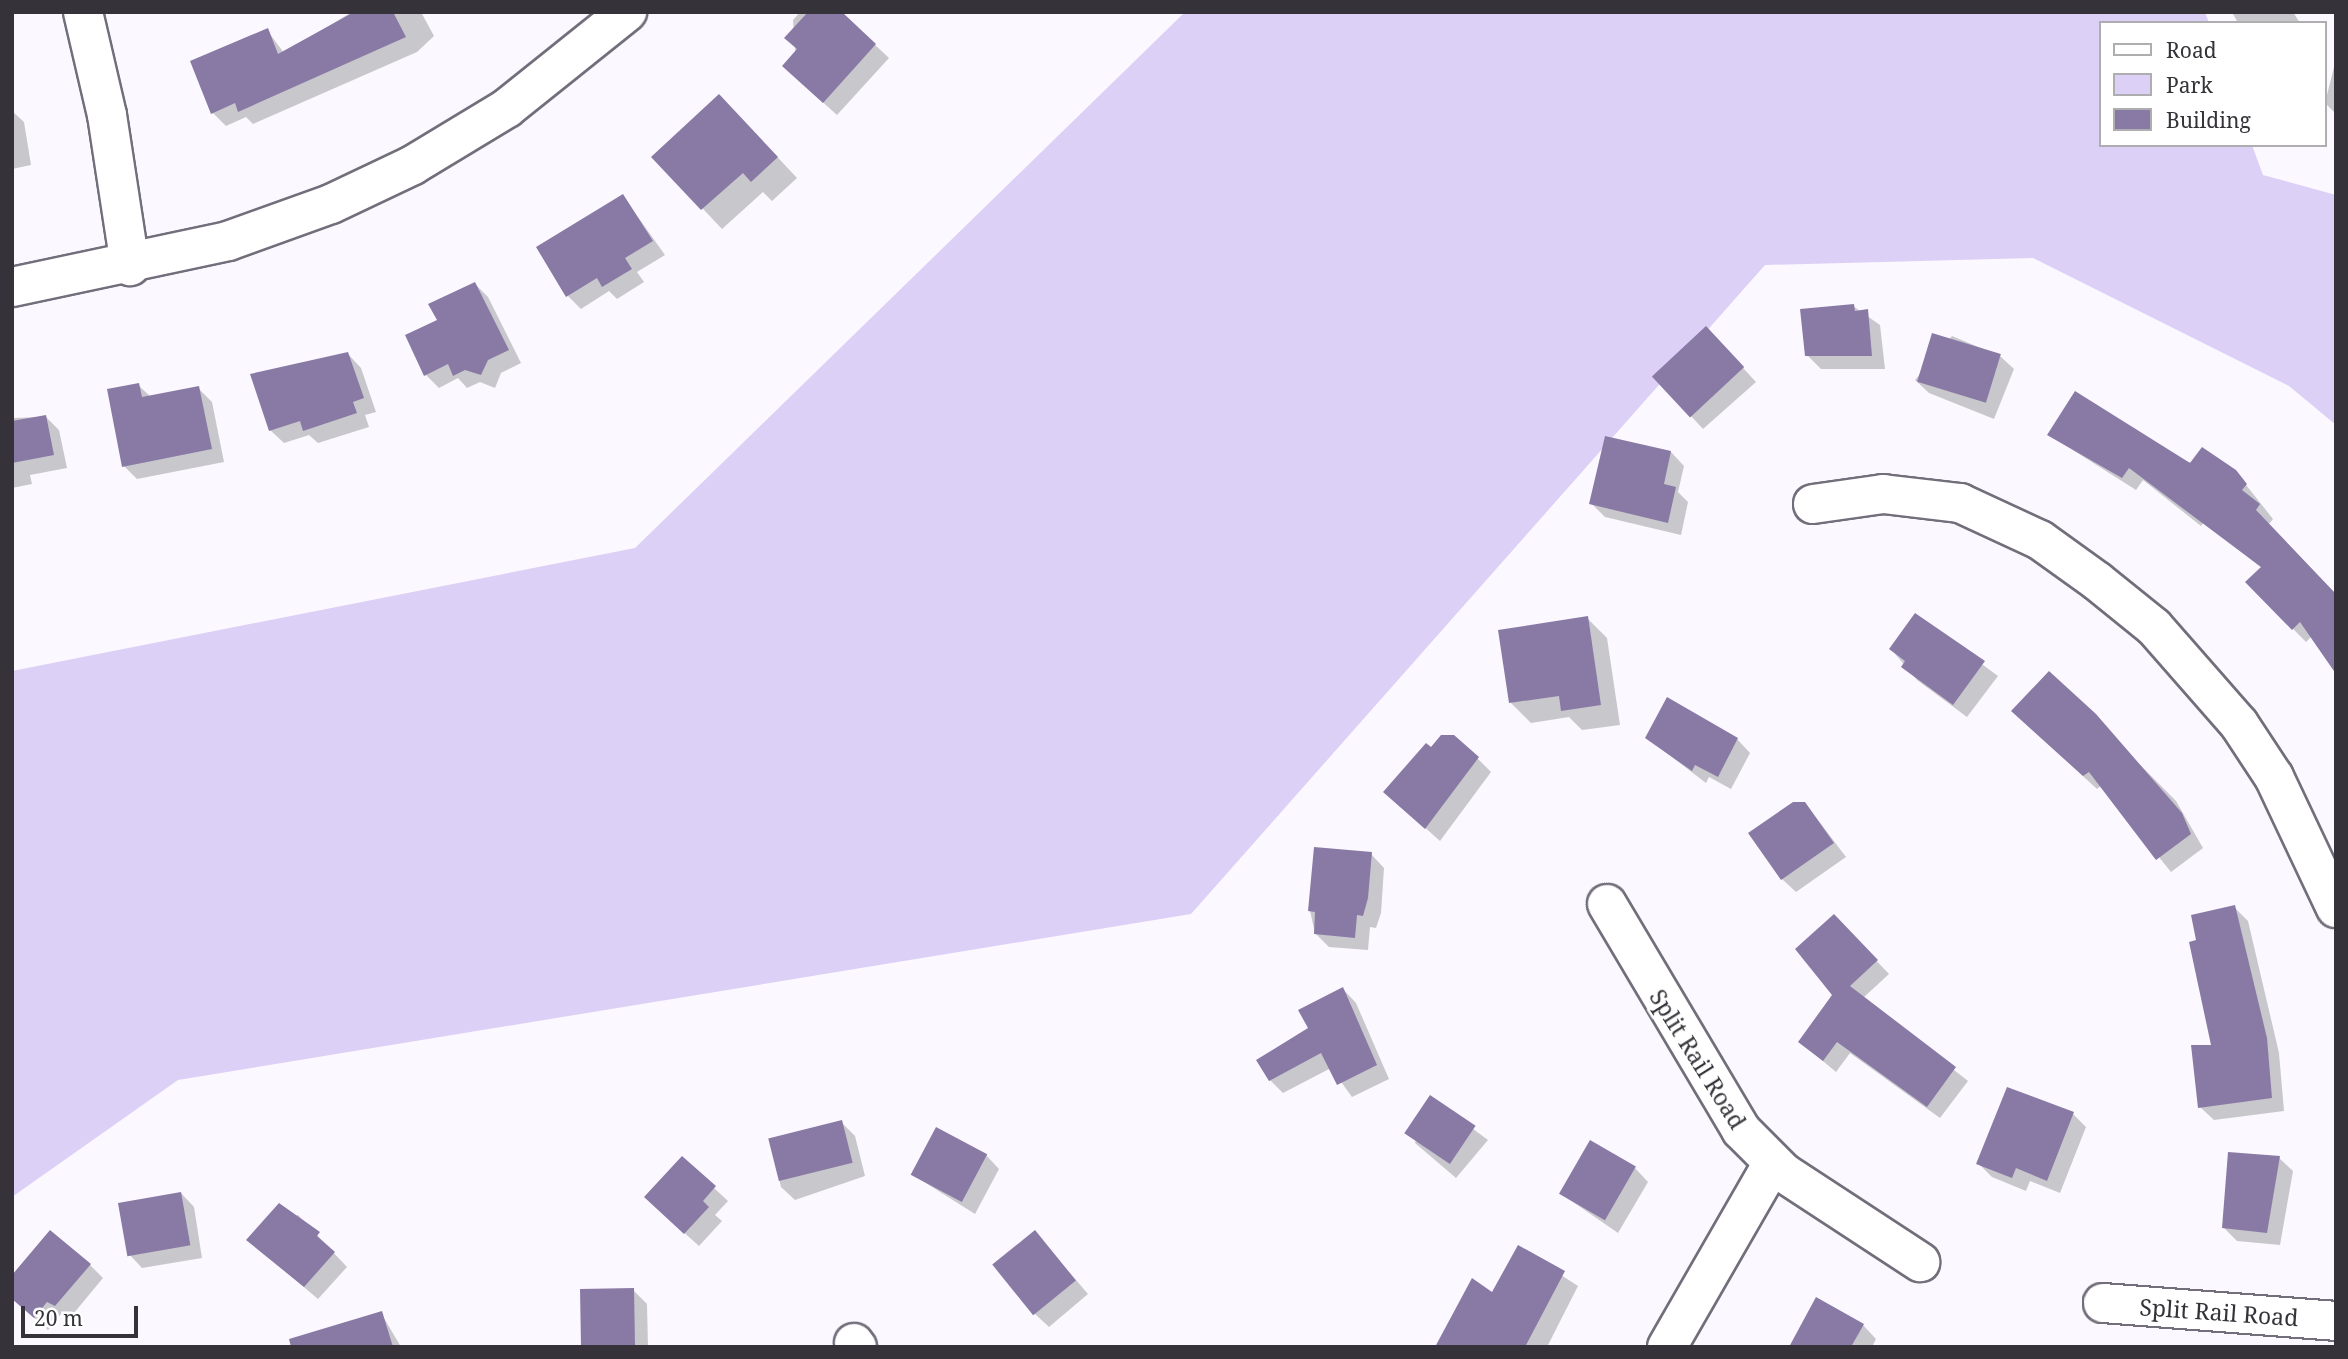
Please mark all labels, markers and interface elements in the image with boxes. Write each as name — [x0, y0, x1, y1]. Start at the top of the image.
legend — [2100, 21, 2327, 147]
text: Road — [2166, 36, 2217, 64]
text: Park — [2166, 71, 2213, 99]
text: Building — [2166, 106, 2251, 134]
street label: Split Rail Road — [1644, 984, 1752, 1134]
scale bar — [24, 1292, 142, 1336]
street label: Split Rail Road — [2139, 1293, 2299, 1331]
text: 20 m — [34, 1304, 83, 1332]

